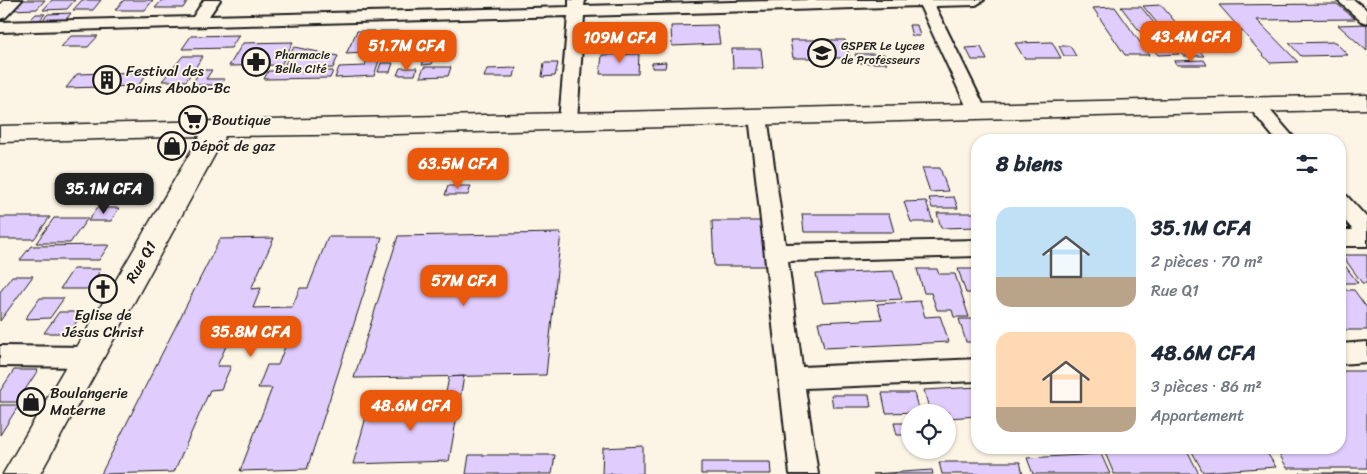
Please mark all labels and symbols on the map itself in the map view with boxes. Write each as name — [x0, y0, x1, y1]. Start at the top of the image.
pin: 43.4M CFA — [1134, 20, 1248, 63]
pin: 109M CFA — [568, 22, 672, 64]
pin: 51.7M CFA — [350, 30, 464, 72]
place label: GSPER Le Lycee de Professeurs — [841, 35, 925, 71]
school or university icon: GSPER Le Lycee de Professeurs — [807, 38, 837, 68]
place label: Pharmacie Belle Cité — [275, 44, 330, 80]
pharmacy icon: Pharmacie Belle Cité — [241, 47, 271, 77]
place label: Festival des Pains Abobo-Bc — [126, 58, 231, 101]
building icon: Festival des Pains Abobo-Bc — [92, 65, 122, 95]
supermarket icon: Boutique — [178, 105, 208, 135]
place label: Boutique — [212, 107, 271, 133]
shop icon: Dépôt de gaz — [157, 131, 187, 161]
place label: Dépôt de gaz — [191, 133, 276, 159]
pin: 63.5M CFA — [401, 148, 515, 190]
pin: 35.1M CFA — [47, 172, 161, 215]
street label: Rue Q1 — [119, 236, 163, 288]
pin: 57M CFA — [418, 264, 510, 307]
church icon: Eglise de Jésus Christ — [88, 274, 118, 304]
place label: Eglise de Jésus Christ — [62, 302, 144, 345]
pin: 35.8M CFA — [194, 316, 308, 358]
place label: Boulangerie Materne — [50, 380, 128, 423]
shop icon: Boulangerie Materne — [16, 387, 46, 417]
pin: 48.6M CFA — [354, 390, 468, 432]

